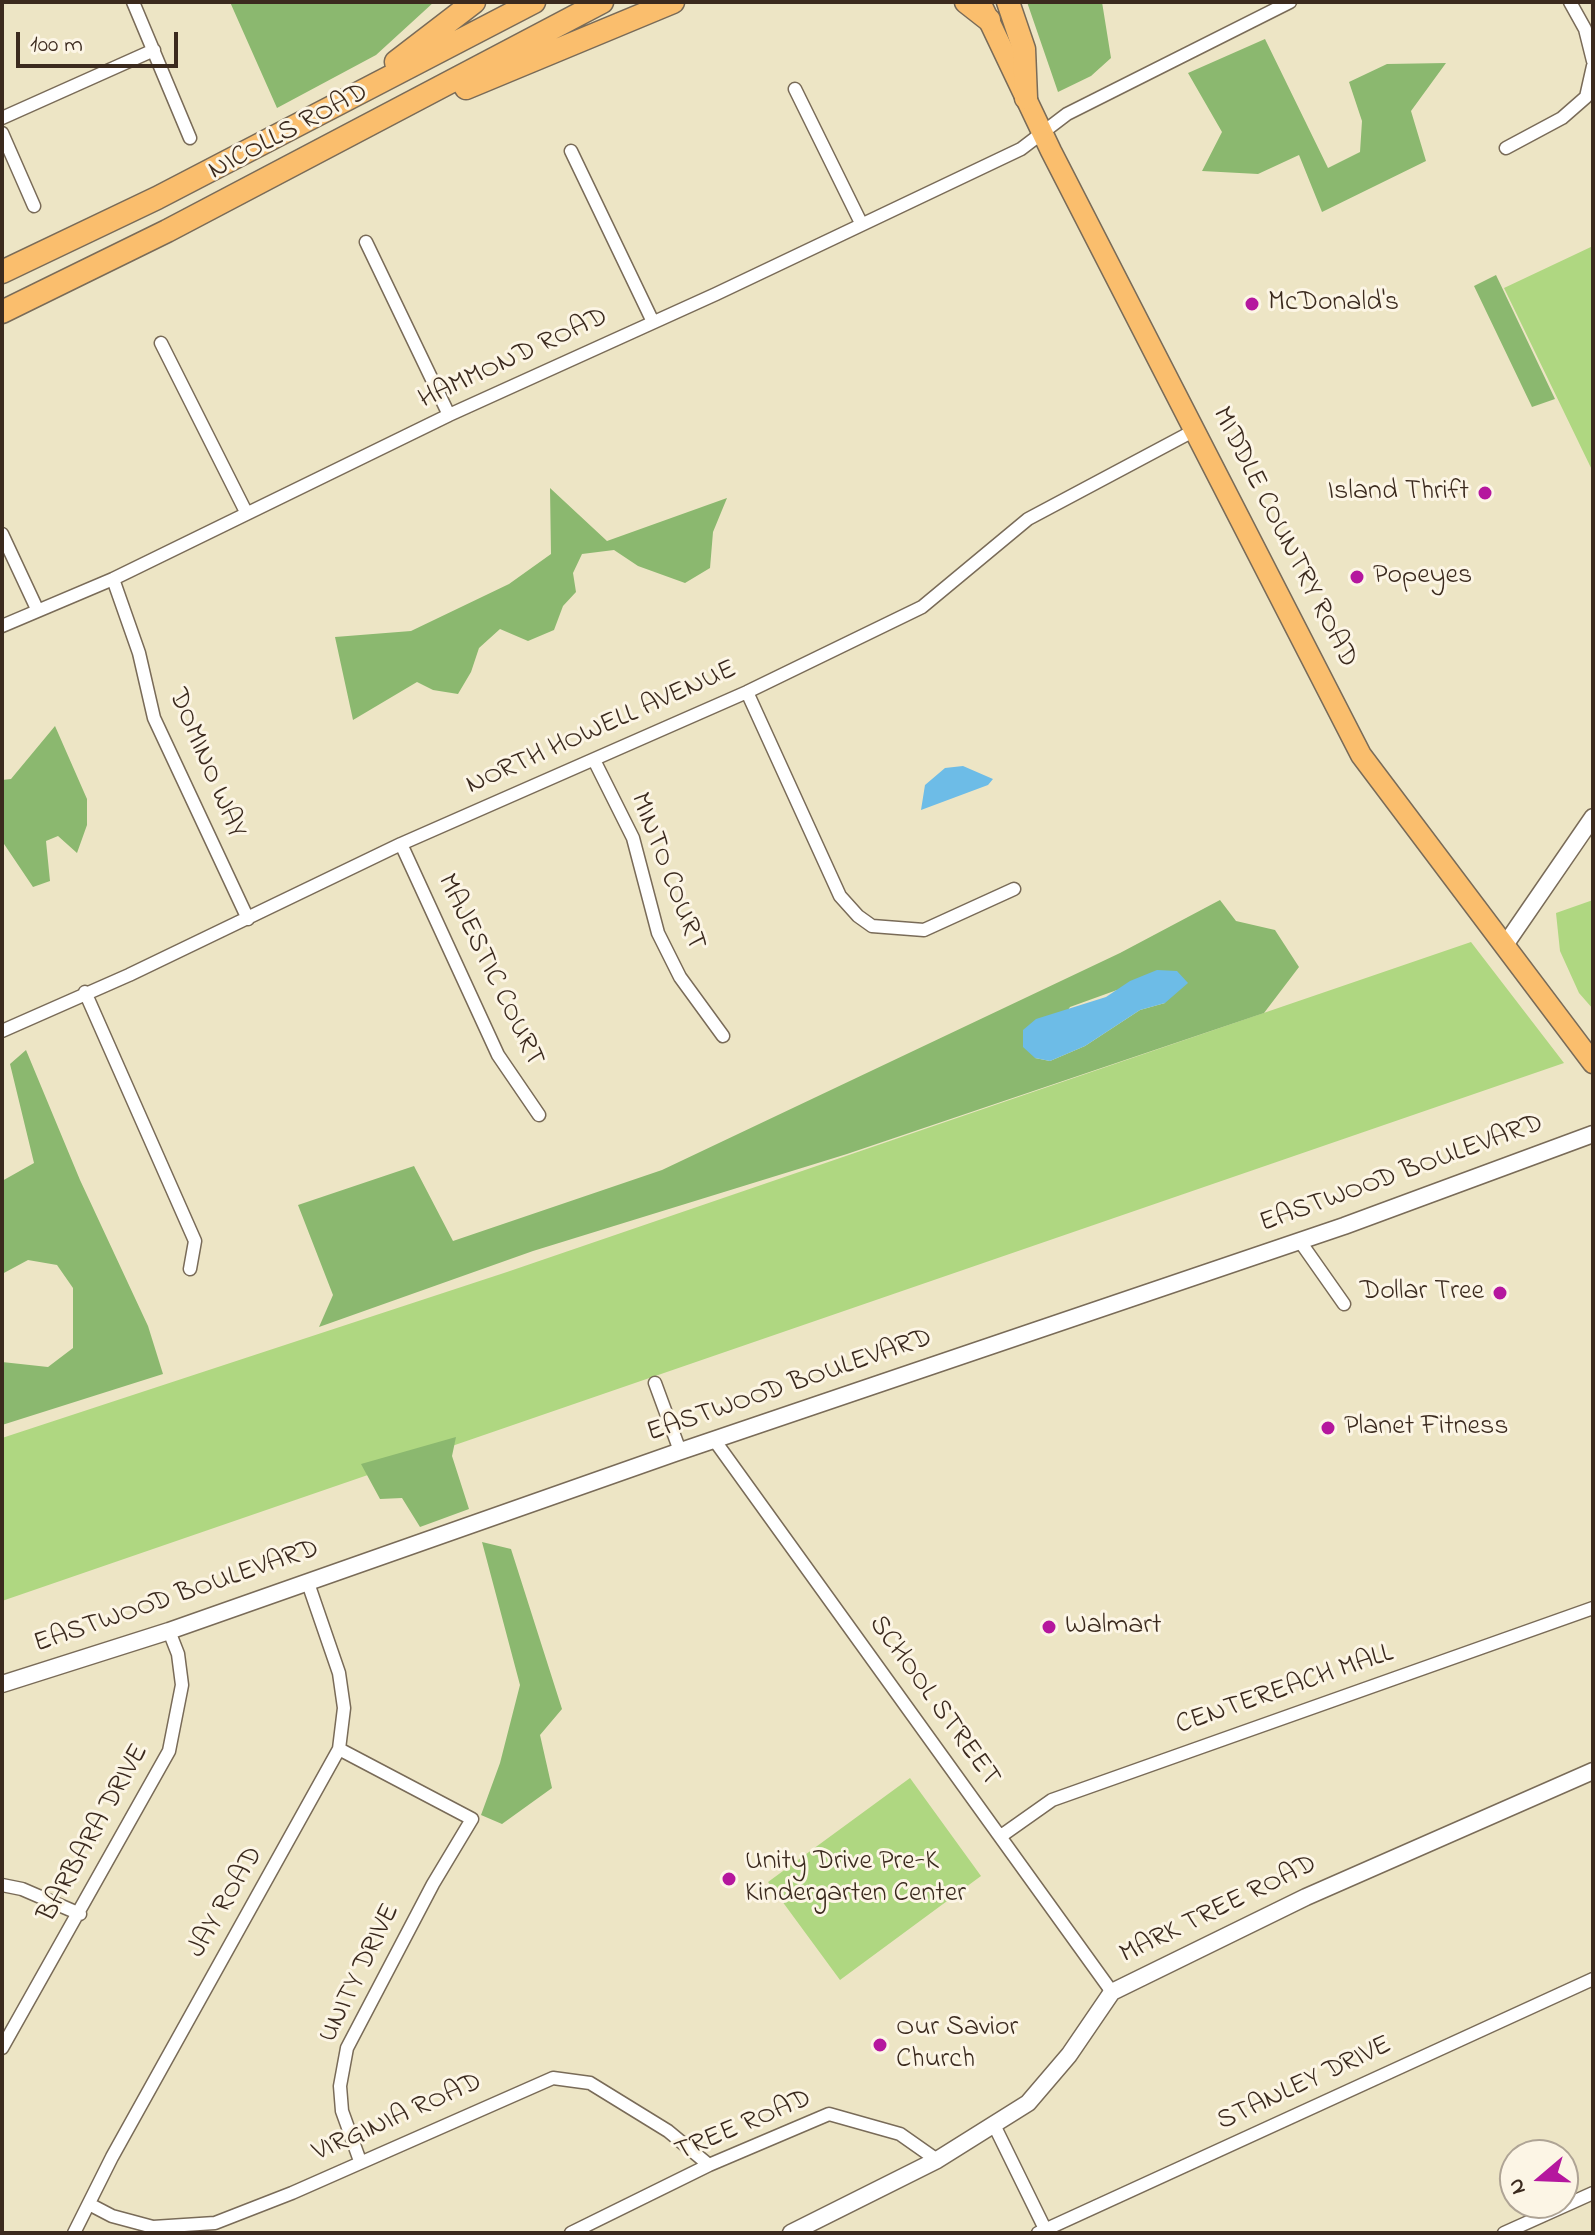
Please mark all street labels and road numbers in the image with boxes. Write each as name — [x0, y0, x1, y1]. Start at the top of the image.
street label: NICOLLS ROAD — [203, 77, 375, 189]
street label: HAMMOND ROAD — [414, 302, 614, 418]
street label: MIDDLE COUNTRY ROAD — [1203, 402, 1363, 674]
street label: NORTH HOWELL AVENUE — [462, 654, 742, 804]
street label: DOMINO WAY — [159, 684, 251, 844]
street label: MINTO COURT — [621, 788, 711, 956]
street label: MAJESTIC COURT — [428, 869, 550, 1073]
street label: EASTWOOD BOULEVARD — [1256, 1108, 1548, 1242]
street label: EASTWOOD BOULEVARD — [643, 1322, 937, 1452]
street label: EASTWOOD BOULEVARD — [30, 1533, 324, 1663]
street label: SCHOOL STREET — [860, 1610, 1006, 1794]
street label: CENTEREACH MALL — [1172, 1638, 1398, 1744]
street label: BARBARA DRIVE — [32, 1739, 158, 1929]
street label: JAY ROAD — [182, 1841, 272, 1965]
street label: MARK TREE ROAD — [1115, 1849, 1323, 1973]
street label: UNITY DRIVE — [313, 1899, 409, 2049]
street label: STANLEY DRIVE — [1213, 2030, 1397, 2140]
street label: VIRGINIA ROAD — [308, 2067, 488, 2171]
street label: TREE ROAD — [671, 2083, 817, 2171]

